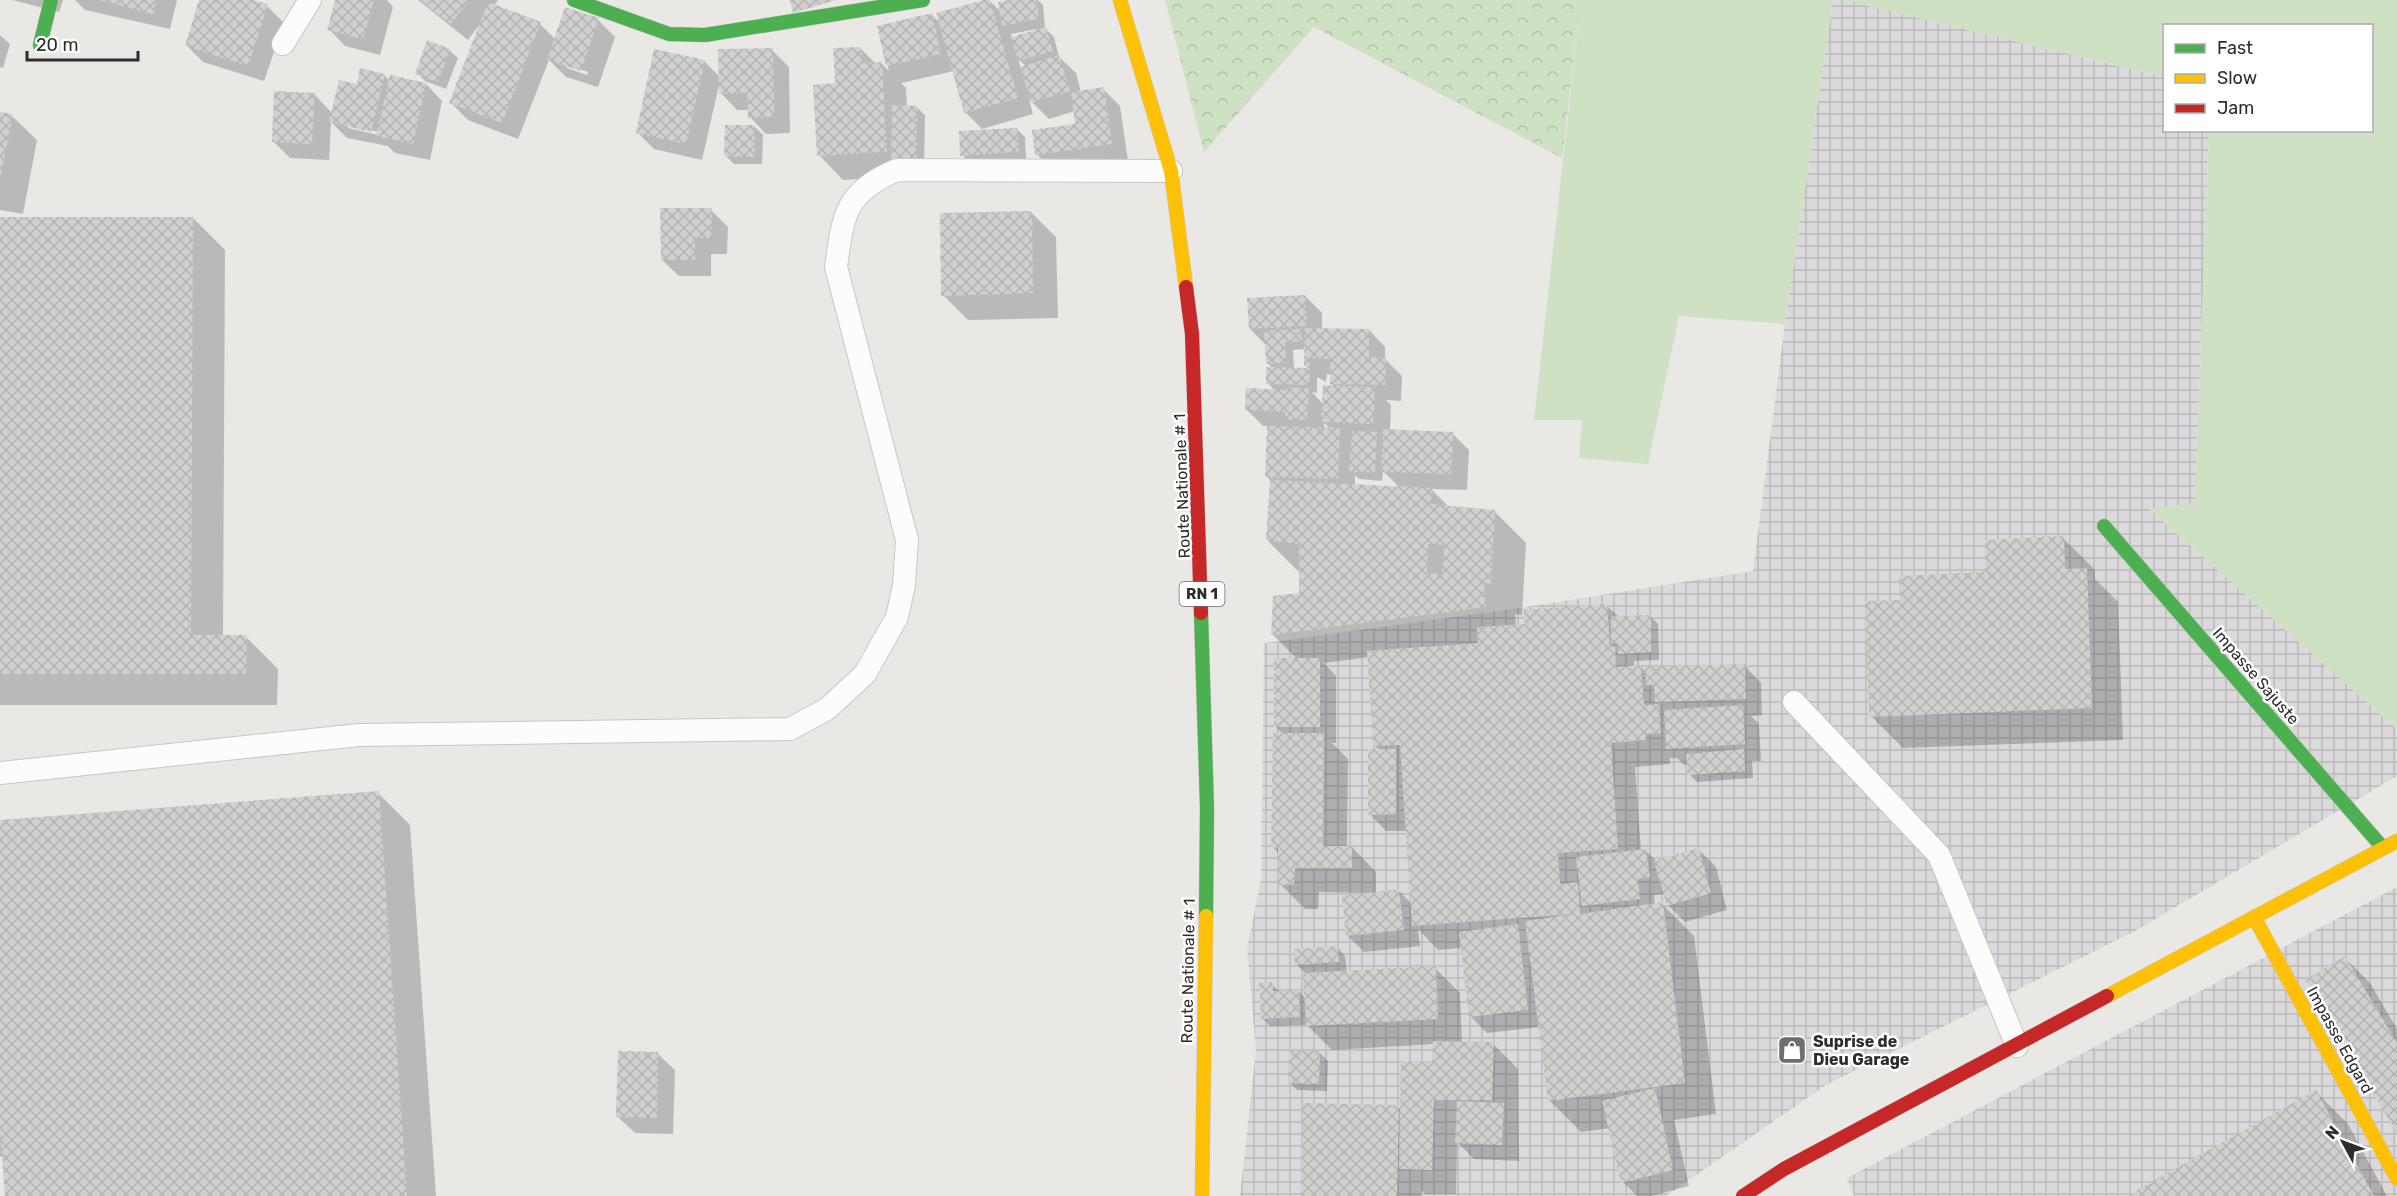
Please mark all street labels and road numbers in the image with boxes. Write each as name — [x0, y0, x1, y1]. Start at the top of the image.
street label: Route Nationale # 1 — [1170, 413, 1194, 559]
road number: RN 1 — [1180, 582, 1224, 606]
street label: Impasse Sajuste — [2209, 624, 2303, 728]
street label: Route Nationale # 1 — [1177, 898, 1199, 1044]
street label: Impasse Edgard — [2303, 983, 2377, 1097]

